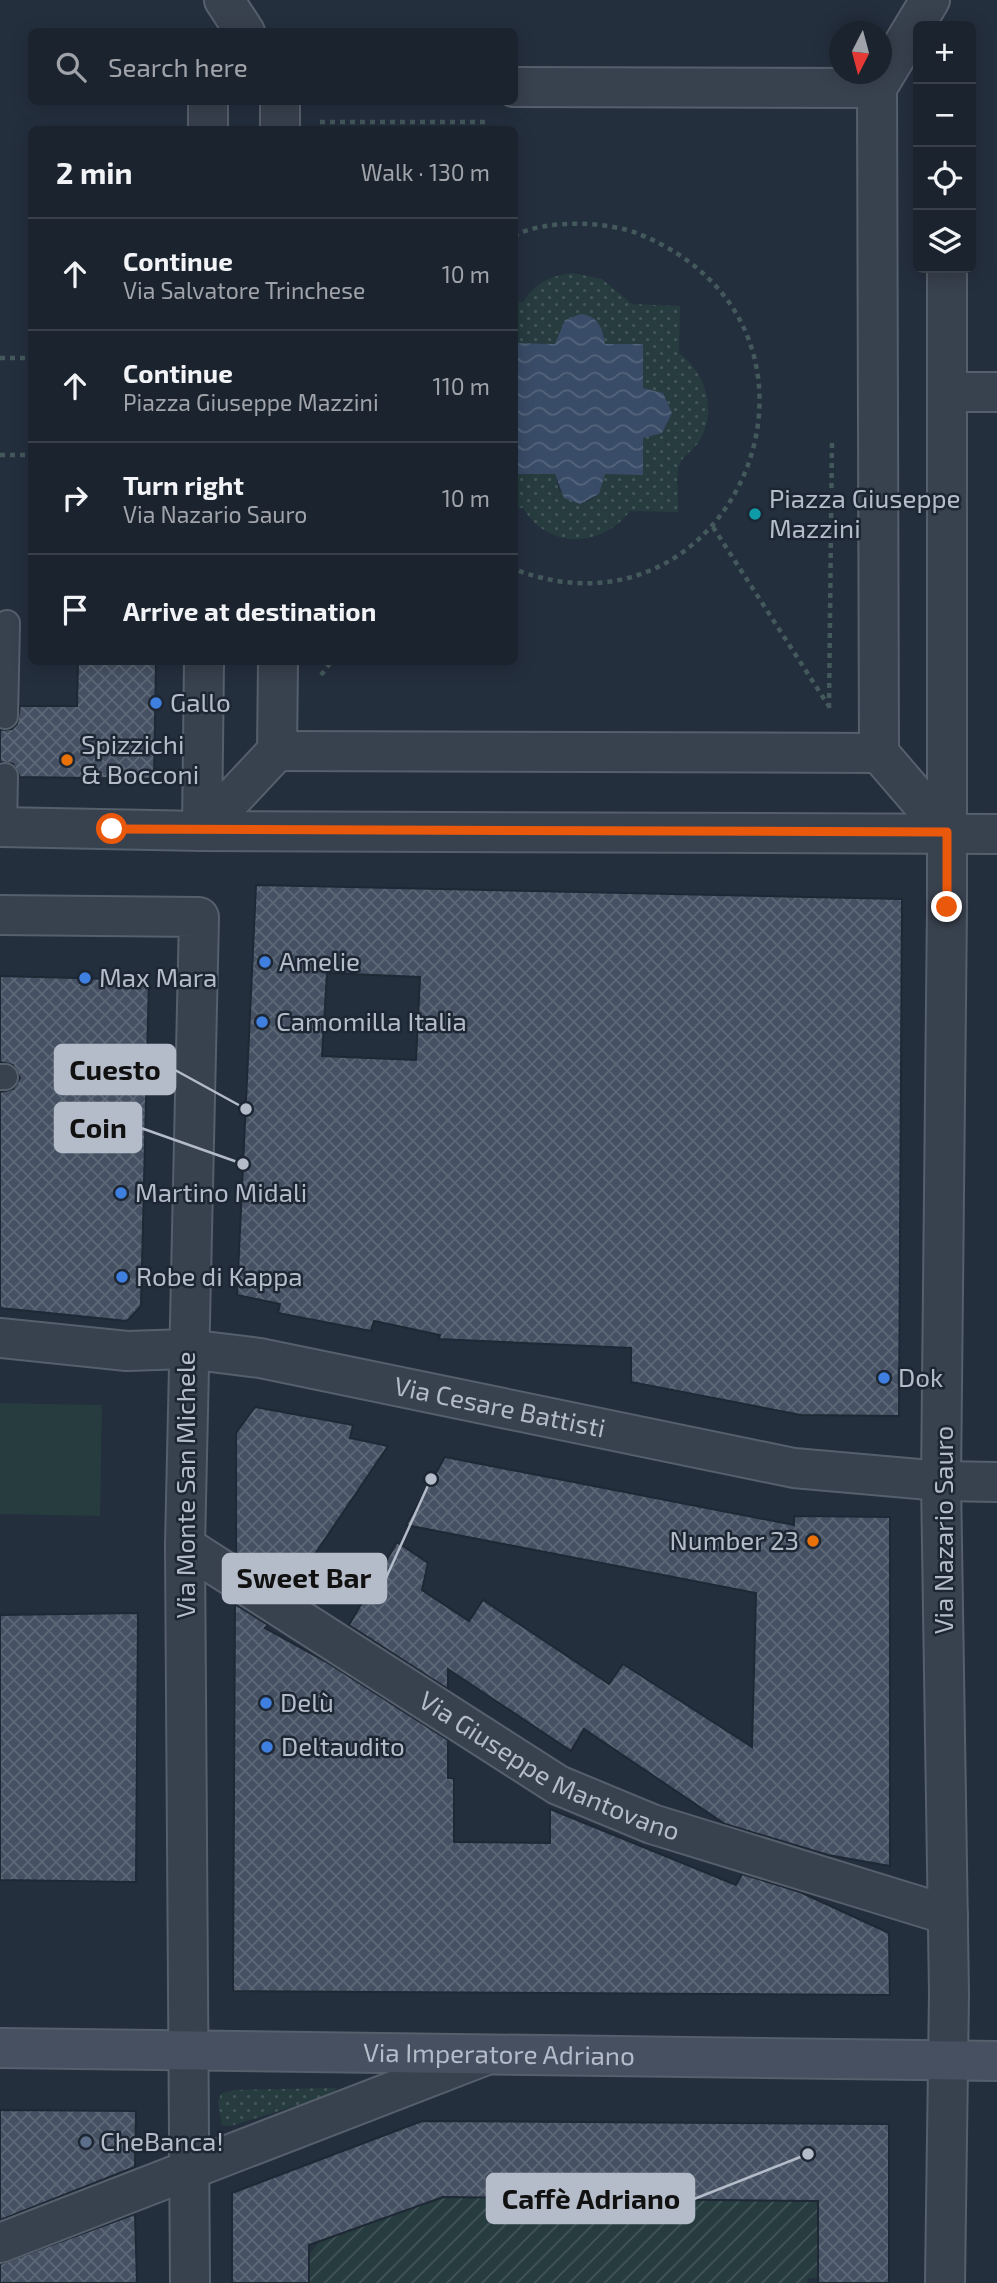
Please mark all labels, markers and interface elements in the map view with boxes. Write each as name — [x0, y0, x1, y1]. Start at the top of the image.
north arrow — [829, 21, 892, 84]
map controls — [913, 21, 976, 273]
button: + — [913, 21, 976, 84]
search box — [28, 28, 518, 105]
icon: search — [52, 48, 90, 86]
text: Search here — [108, 51, 248, 82]
button: − — [913, 84, 976, 147]
button: locate — [913, 147, 976, 210]
text: 2 min — [56, 154, 133, 190]
text: Walk · 130 m — [361, 158, 490, 186]
button: layers — [913, 210, 976, 273]
text: Continue — [123, 245, 233, 276]
icon: ahead — [56, 255, 94, 293]
text: 10 m — [442, 260, 490, 288]
text: Via Salvatore Trinchese — [123, 276, 365, 304]
text: Continue — [123, 357, 233, 388]
icon: ahead — [56, 367, 94, 405]
text: 110 m — [433, 372, 490, 400]
text: Piazza Giuseppe Mazzini — [123, 388, 379, 416]
text: Turn right — [123, 469, 244, 500]
icon: right — [56, 479, 94, 517]
place label: Piazza Giuseppe Mazzini — [769, 482, 961, 543]
text: 10 m — [442, 484, 490, 512]
text: Via Nazario Sauro — [123, 500, 307, 528]
marker: Piazza Giuseppe Mazzini — [747, 506, 763, 522]
icon: arrive — [56, 591, 94, 629]
text: Arrive at destination — [123, 595, 376, 626]
place label: Gallo — [170, 686, 231, 717]
marker: Gallo — [148, 695, 164, 711]
place label: Spizzichi & Bocconi — [81, 728, 199, 789]
marker: Spizzichi & Bocconi — [59, 752, 75, 768]
route start — [96, 813, 127, 844]
route end — [931, 891, 962, 922]
place label: Amelie — [279, 945, 360, 976]
marker: Amelie — [257, 954, 273, 970]
place label: Max Mara — [99, 961, 217, 992]
marker: Max Mara — [77, 970, 93, 986]
place label: Camomilla Italia — [276, 1005, 467, 1036]
marker: Camomilla Italia — [254, 1014, 270, 1030]
callout: Cuesto — [55, 1045, 175, 1094]
text: Cuesto — [69, 1052, 161, 1086]
callout: Coin — [55, 1103, 141, 1152]
text: Coin — [69, 1110, 127, 1144]
place label: Martino Midali — [135, 1176, 307, 1207]
marker: Martino Midali — [113, 1185, 129, 1201]
place label: Robe di Kappa — [136, 1260, 303, 1291]
marker: Robe di Kappa — [114, 1269, 130, 1285]
street label: Via Monte San Michele — [169, 1351, 200, 1619]
place label: Dok — [898, 1361, 943, 1392]
street label: Via Cesare Battisti — [392, 1369, 608, 1443]
marker: Dok — [876, 1370, 892, 1386]
street label: Via Nazario Sauro — [927, 1426, 958, 1634]
place label: Number 23 — [670, 1524, 799, 1555]
marker: Number 23 — [805, 1533, 821, 1549]
callout: Sweet Bar — [223, 1554, 386, 1603]
text: Sweet Bar — [237, 1560, 372, 1594]
street label: Via Giuseppe Mantovano — [414, 1683, 684, 1846]
place label: Delù — [280, 1686, 334, 1717]
marker: Delù — [258, 1695, 274, 1711]
place label: Deltaudito — [281, 1730, 405, 1761]
marker: Deltaudito — [259, 1739, 275, 1755]
street label: Via Imperatore Adriano — [363, 2036, 635, 2070]
place label: CheBanca! — [100, 2125, 223, 2156]
marker: CheBanca! — [78, 2134, 94, 2150]
callout: Caffè Adriano — [487, 2174, 694, 2223]
text: Caffè Adriano — [502, 2181, 680, 2215]

